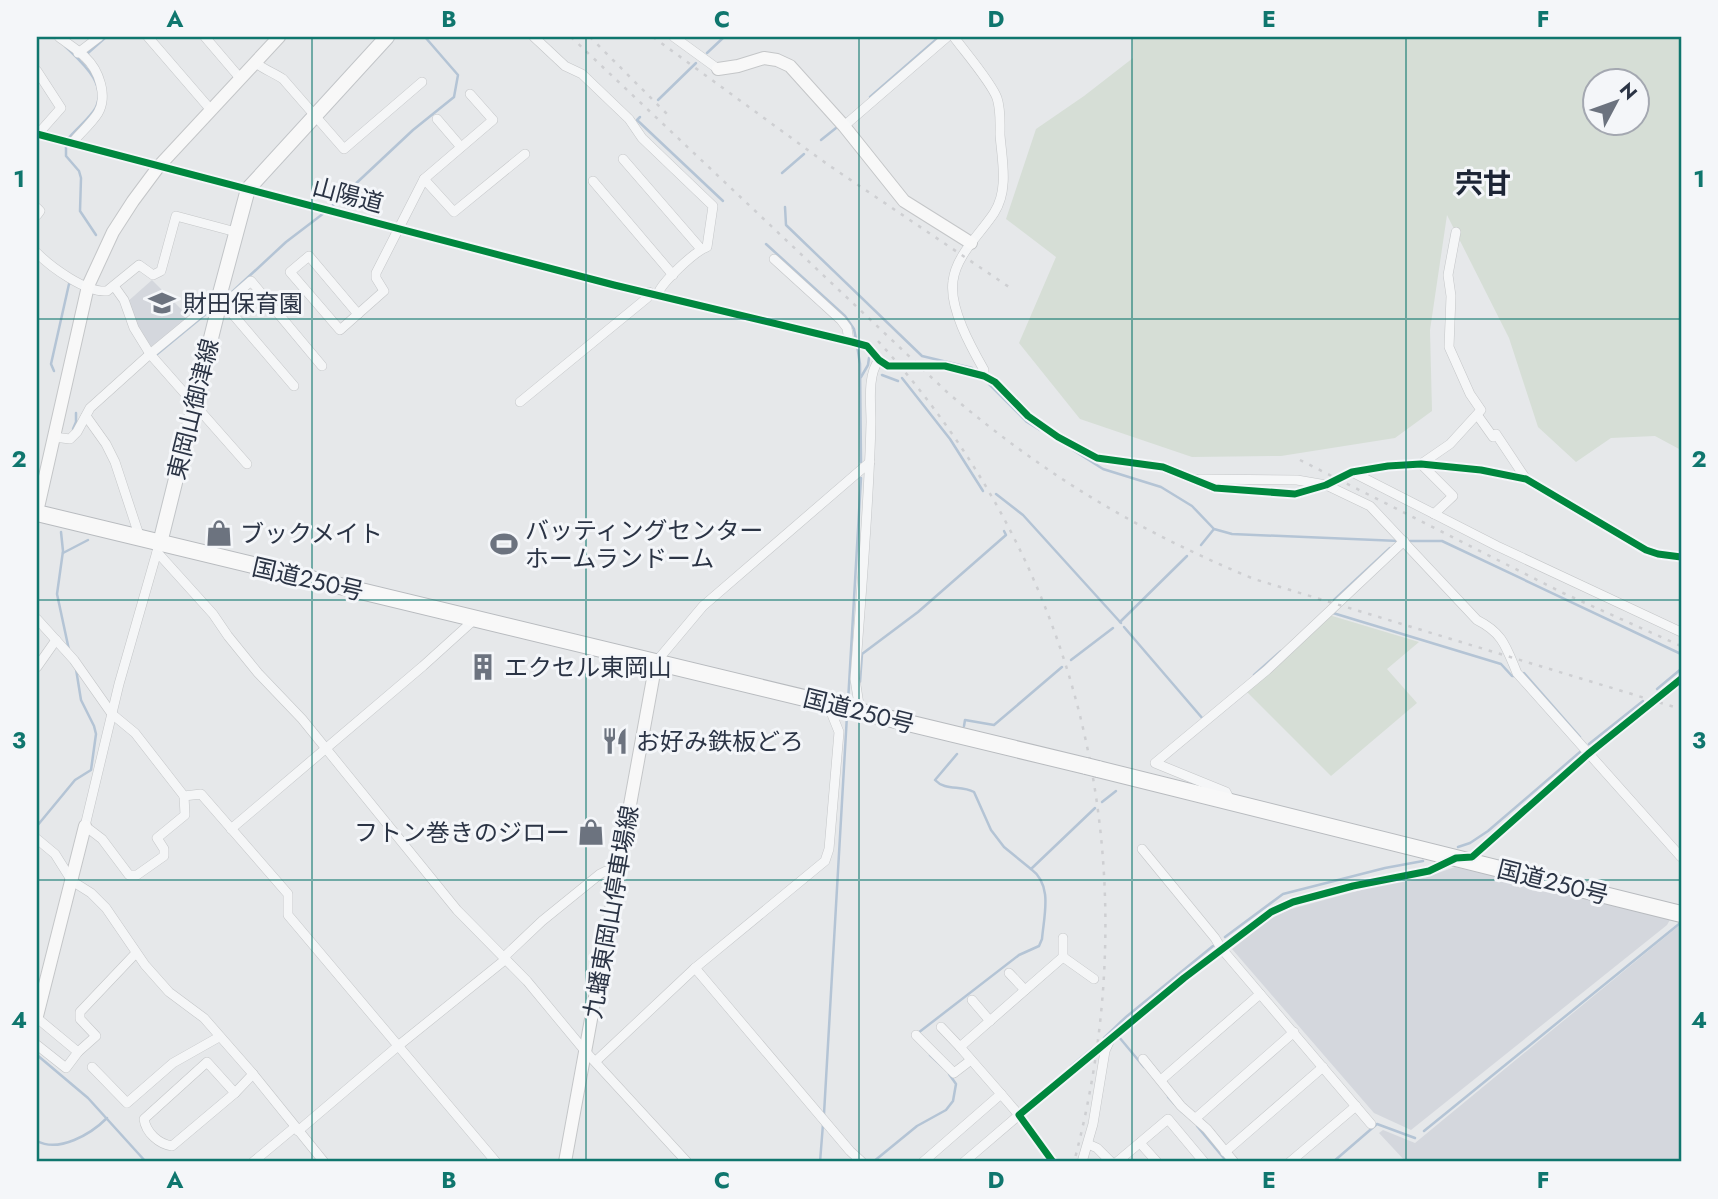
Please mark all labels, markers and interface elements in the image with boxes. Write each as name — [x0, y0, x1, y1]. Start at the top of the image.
text: A — [166, 2, 184, 36]
text: B — [441, 2, 457, 36]
text: C — [714, 2, 730, 36]
text: D — [988, 2, 1005, 36]
text: E — [1262, 2, 1276, 36]
text: F — [1537, 2, 1549, 36]
north arrow — [1582, 66, 1652, 136]
text: N — [1613, 77, 1644, 106]
text: 1 — [13, 162, 25, 196]
text: 1 — [1693, 162, 1705, 196]
district label: 宍甘 — [1455, 163, 1511, 204]
street label: 山陽道 — [309, 169, 387, 221]
place label: 財田保育園 — [183, 286, 303, 321]
school or university icon: 財田保育園 — [147, 288, 177, 318]
street label: 東岡山御津線 — [159, 335, 227, 483]
text: 2 — [11, 442, 27, 476]
text: 2 — [1691, 442, 1707, 476]
place label: バッティングセンター ホームランドーム — [525, 513, 764, 576]
place label: ブックメイト — [240, 516, 383, 551]
shop icon: ブックメイト — [204, 518, 234, 548]
sports icon: バッティングセンター ホームランドーム — [489, 529, 519, 559]
street label: 国道250号 — [249, 549, 367, 609]
place label: エクセル東岡山 — [504, 650, 672, 685]
building icon: エクセル東岡山 — [468, 652, 498, 682]
street label: 国道250号 — [800, 680, 918, 742]
text: 3 — [12, 723, 26, 757]
text: 3 — [1692, 723, 1706, 757]
place label: お好み鉄板どろ — [636, 724, 804, 759]
restaurant icon: お好み鉄板どろ — [600, 726, 630, 756]
street label: 九蟠東岡山停車場線 — [575, 803, 647, 1021]
place label: フトン巻きのジロー — [354, 815, 570, 850]
shop icon: フトン巻きのジロー — [576, 817, 606, 847]
street label: 国道250号 — [1494, 851, 1612, 913]
text: 4 — [11, 1003, 27, 1037]
text: 4 — [1691, 1003, 1707, 1037]
text: A — [166, 1163, 184, 1197]
text: B — [441, 1163, 457, 1197]
text: C — [714, 1163, 730, 1197]
text: D — [988, 1163, 1005, 1197]
text: E — [1262, 1163, 1276, 1197]
text: F — [1537, 1163, 1549, 1197]

